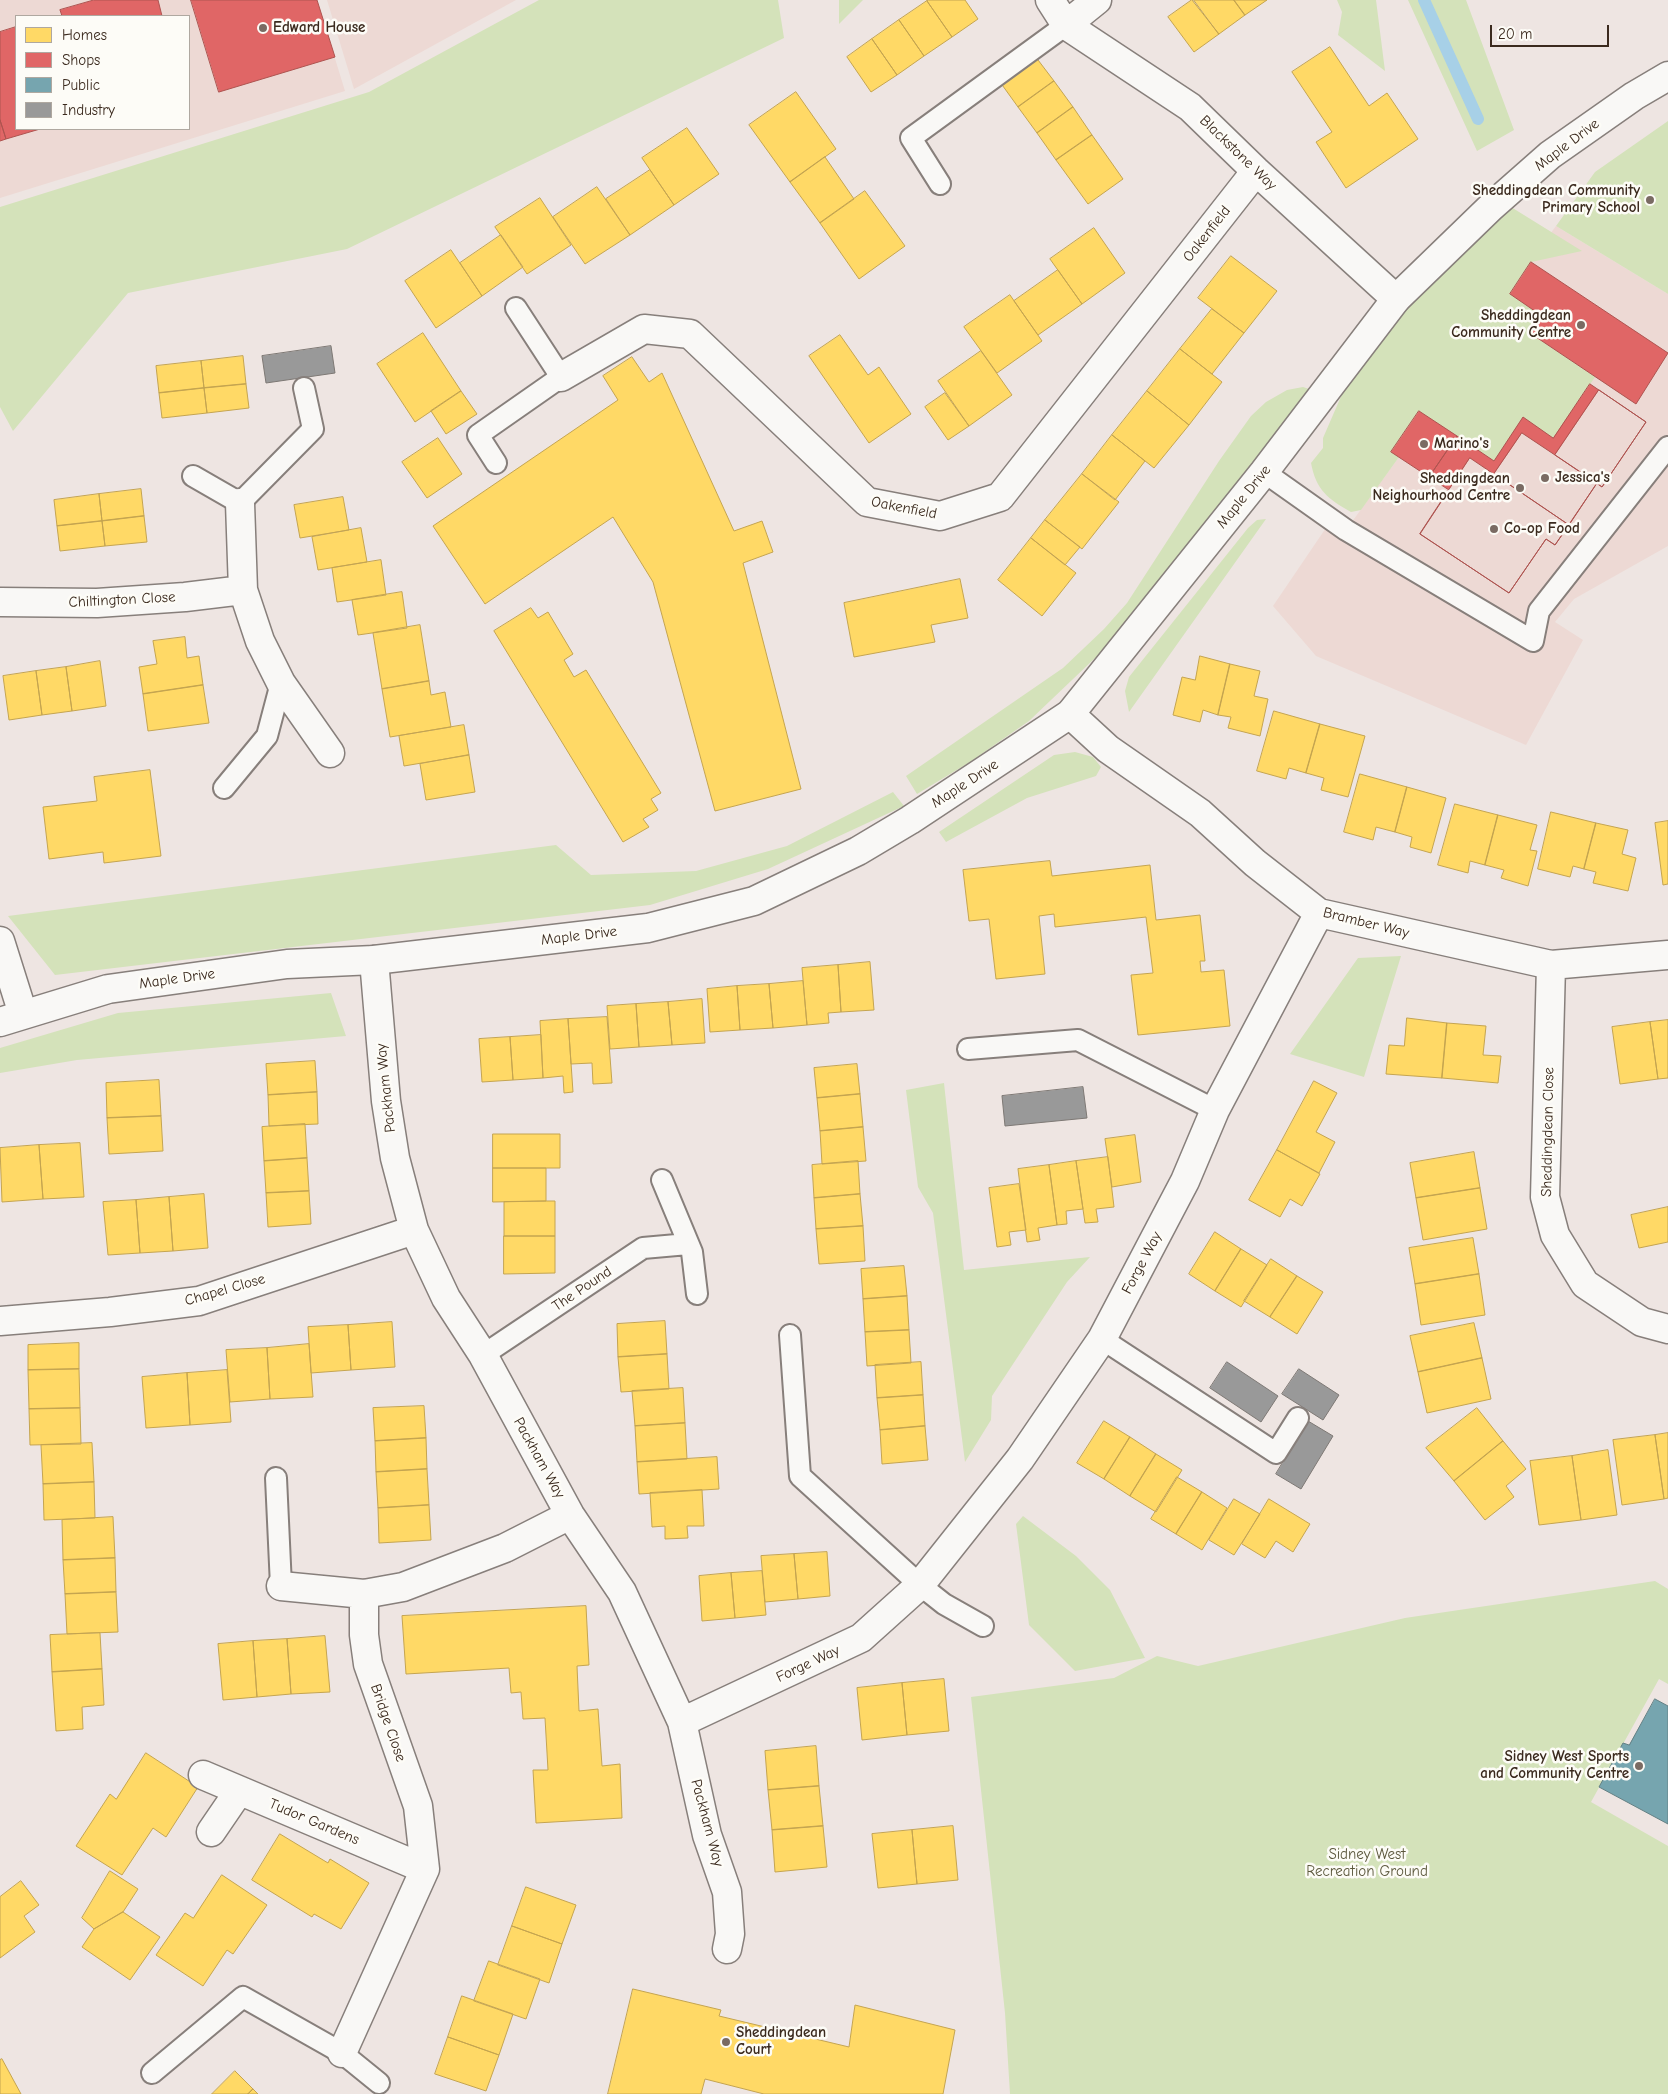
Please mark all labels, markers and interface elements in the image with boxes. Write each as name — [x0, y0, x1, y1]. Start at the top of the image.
legend — [15, 15, 190, 130]
scale bar — [1493, 15, 1612, 47]
place label: Edward House — [273, 19, 365, 37]
marker: Edward House — [257, 22, 269, 34]
text: 20 m — [1498, 25, 1532, 43]
text: Homes — [62, 26, 107, 44]
text: Shops — [62, 51, 100, 69]
text: Public — [62, 76, 100, 94]
text: Industry — [62, 101, 115, 119]
street label: Blackstone Way — [1196, 112, 1280, 194]
street label: Maple Drive — [1531, 115, 1603, 175]
place label: Sheddingdean Community Primary School — [1473, 182, 1640, 217]
marker: Sheddingdean Community Primary School — [1644, 194, 1656, 206]
street label: Oakenfield — [1179, 202, 1235, 266]
place label: Sheddingdean Community Centre — [1451, 307, 1571, 342]
marker: Sheddingdean Community Centre — [1575, 319, 1587, 331]
place label: Marino's — [1434, 435, 1489, 453]
marker: Marino's — [1418, 438, 1430, 450]
street label: Maple Drive — [1213, 462, 1275, 532]
place label: Jessica's — [1555, 469, 1610, 487]
place label: Sheddingdean Neighourhood Centre — [1372, 470, 1510, 505]
marker: Jessica's — [1539, 472, 1551, 484]
marker: Sheddingdean Neighourhood Centre — [1514, 482, 1526, 494]
street label: Oakenfield — [870, 493, 938, 523]
place label: Co-op Food — [1504, 520, 1580, 538]
marker: Co-op Food — [1488, 523, 1500, 535]
street label: Chiltington Close — [68, 588, 176, 612]
street label: Maple Drive — [928, 756, 1002, 812]
street label: Bramber Way — [1321, 904, 1411, 942]
street label: Maple Drive — [540, 922, 618, 950]
street label: Maple Drive — [138, 965, 216, 993]
street label: Packham Way — [372, 1042, 400, 1134]
street label: Sheddingdean Close — [1538, 1067, 1558, 1197]
street label: Forge Way — [1118, 1229, 1166, 1297]
street label: The Pound — [549, 1263, 615, 1315]
street label: Chapel Close — [183, 1270, 267, 1310]
street label: Packham Way — [509, 1414, 569, 1502]
street label: Forge Way — [773, 1641, 843, 1687]
street label: Bridge Close — [366, 1682, 410, 1764]
place label: Sidney West Sports and Community Centre — [1480, 1748, 1629, 1783]
marker: Sidney West Sports and Community Centre — [1633, 1760, 1645, 1772]
street label: Packham Way — [687, 1777, 727, 1869]
street label: Tudor Gardens — [266, 1795, 362, 1849]
park label: Sidney West Recreation Ground — [1306, 1846, 1428, 1881]
place label: Sheddingdean Court — [736, 2024, 826, 2059]
marker: Sheddingdean Court — [720, 2036, 732, 2048]

